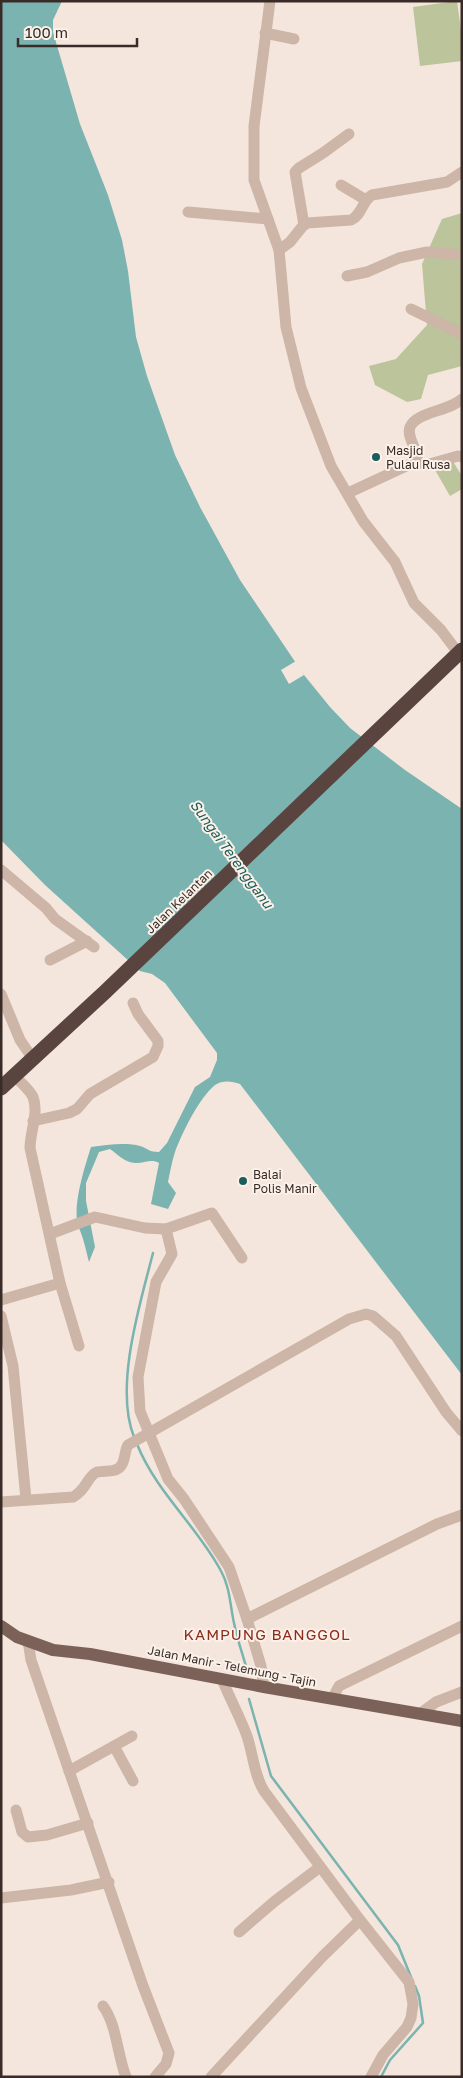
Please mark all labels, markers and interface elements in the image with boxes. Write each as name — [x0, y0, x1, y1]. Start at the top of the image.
scale bar — [18, 15, 136, 47]
text: 100 m — [25, 23, 68, 41]
place label: Masjid Pulau Rusa — [386, 443, 450, 472]
marker: Masjid Pulau Rusa — [370, 451, 382, 463]
water label: Sungai Terengganu — [187, 797, 278, 913]
street label: Jalan Kelantan — [143, 866, 215, 936]
place label: Balai Polis Manir — [253, 1167, 317, 1196]
marker: Balai Polis Manir — [237, 1175, 249, 1187]
district label: KAMPUNG BANGGOL — [183, 1625, 351, 1643]
street label: Jalan Manir - Telemung - Tajin — [146, 1642, 318, 1690]

